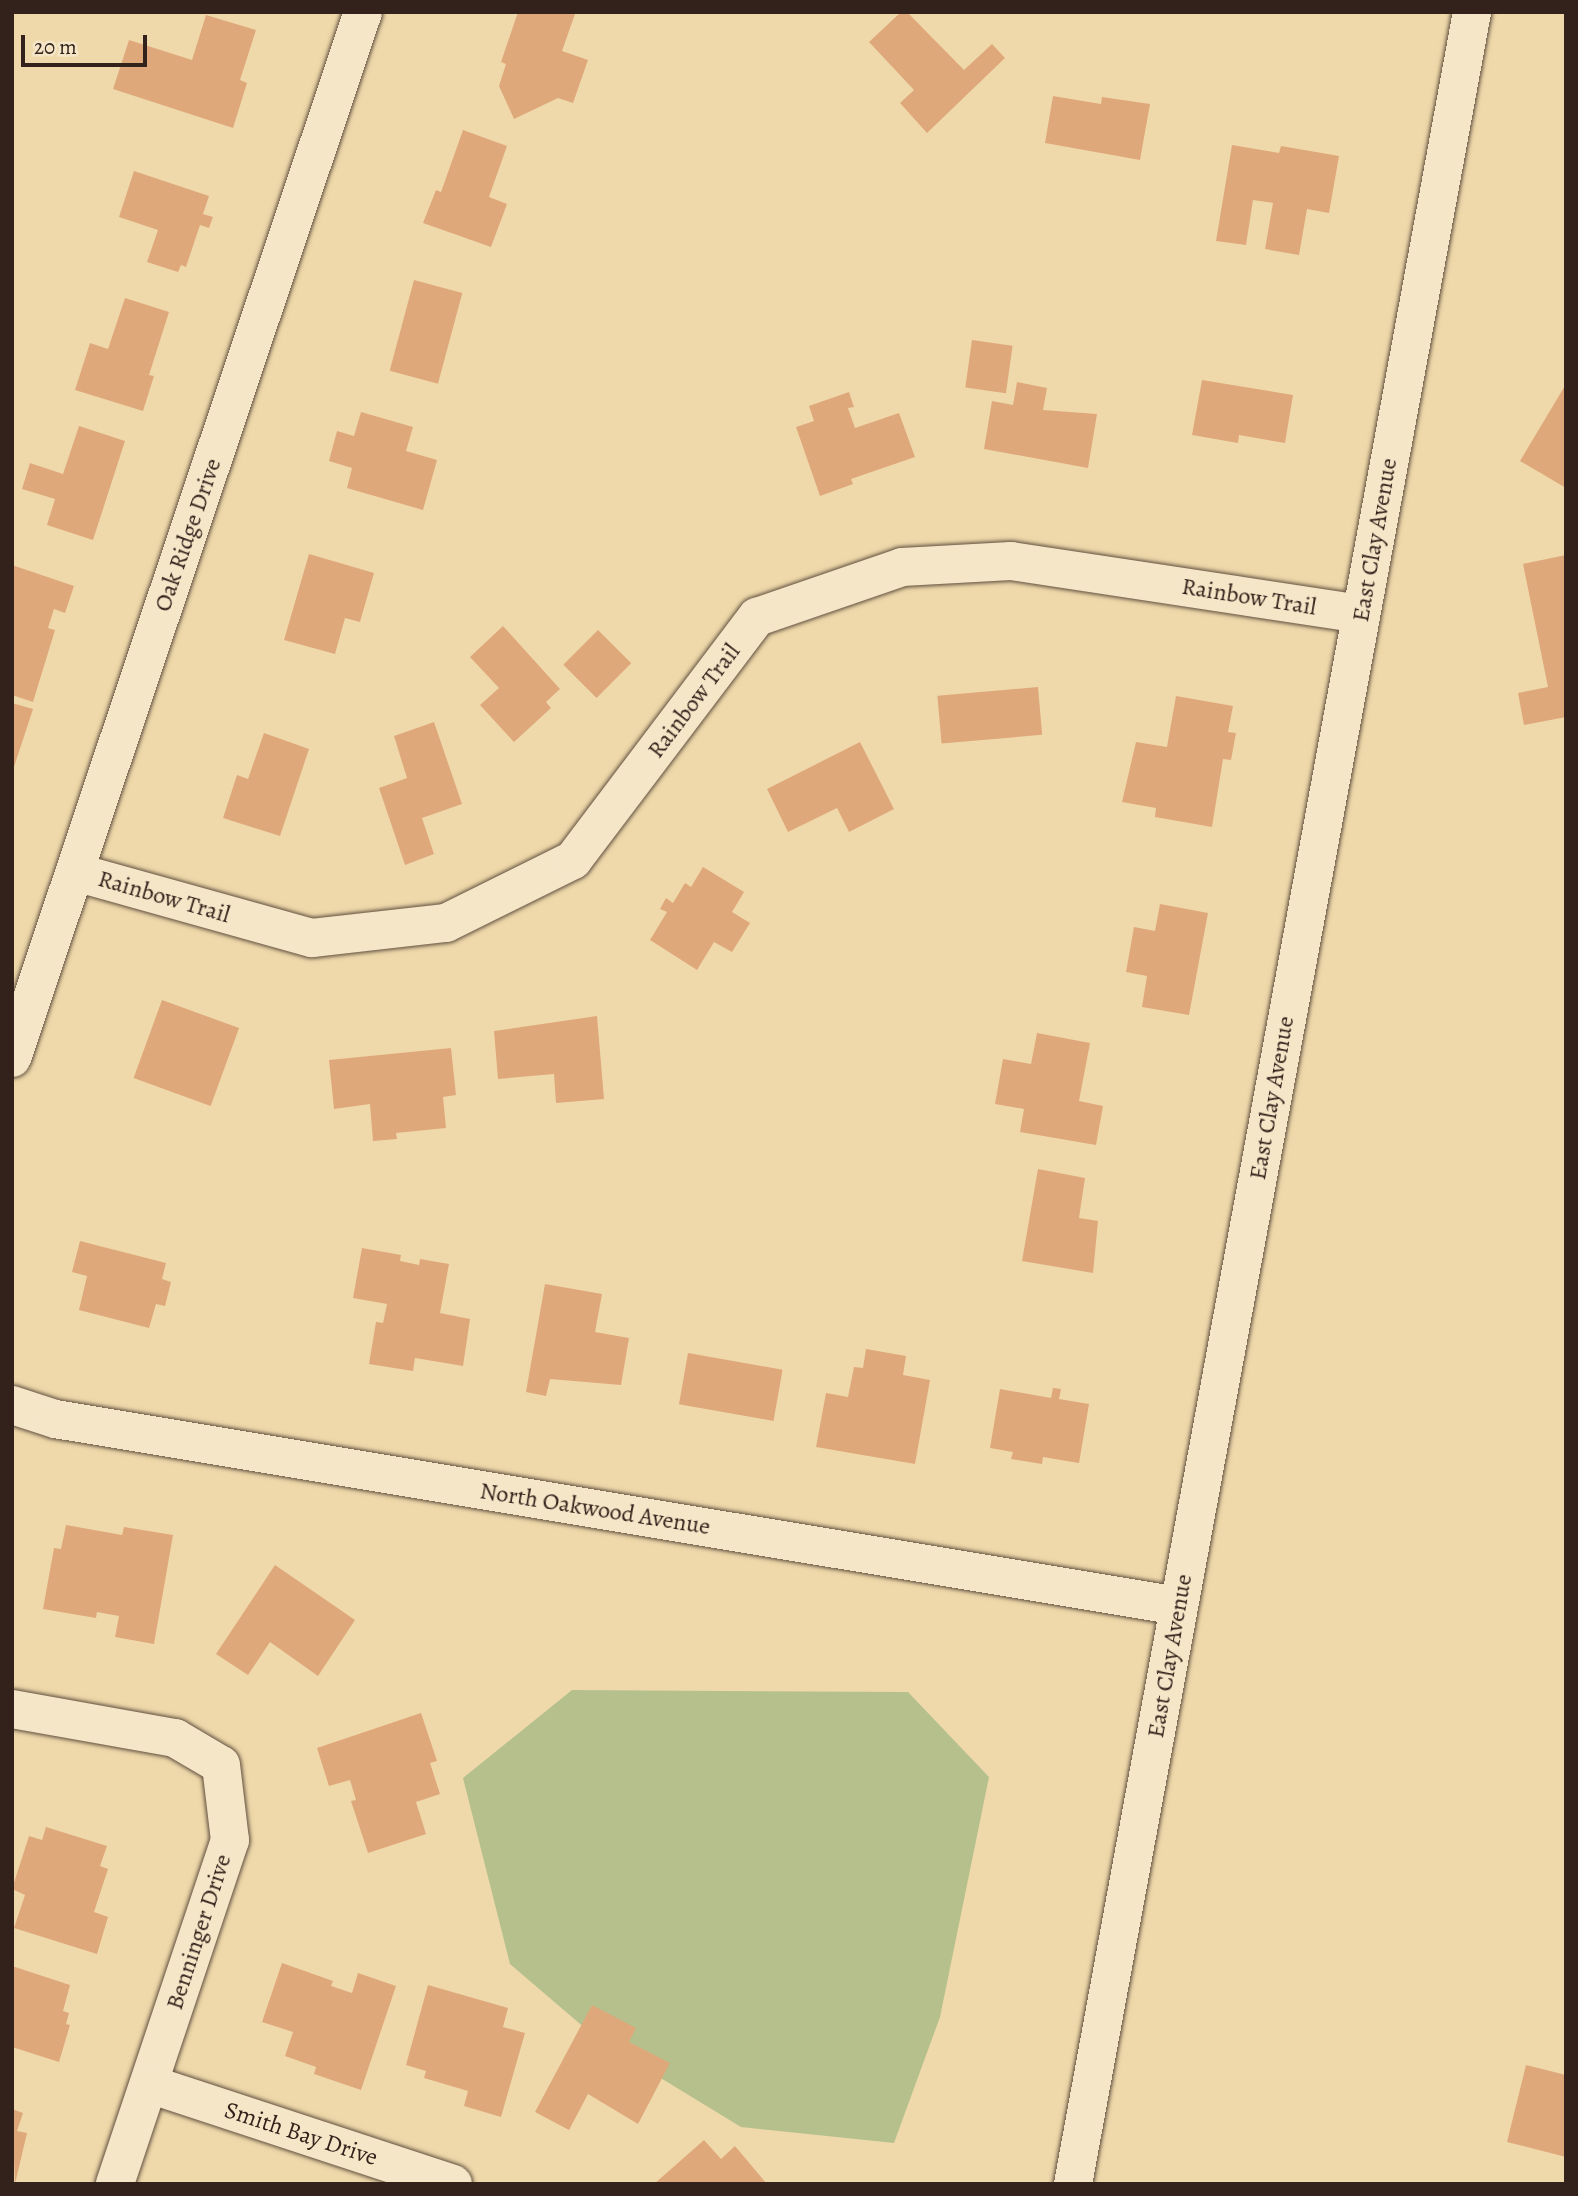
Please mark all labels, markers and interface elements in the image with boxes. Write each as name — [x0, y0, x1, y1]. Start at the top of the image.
scale bar — [24, 21, 150, 65]
text: 20 m — [34, 33, 77, 61]
street label: Oak Ridge Drive — [148, 455, 228, 615]
street label: East Clay Avenue — [1346, 456, 1404, 624]
street label: Rainbow Trail — [1180, 572, 1318, 622]
street label: Rainbow Trail — [642, 638, 746, 764]
street label: Rainbow Trail — [95, 864, 233, 930]
street label: East Clay Avenue — [1243, 1014, 1301, 1182]
street label: North Oakwood Avenue — [478, 1477, 712, 1541]
street label: East Clay Avenue — [1141, 1572, 1199, 1740]
street label: Benninger Drive — [160, 1851, 238, 2013]
street label: Smith Bay Drive — [221, 2096, 381, 2172]

